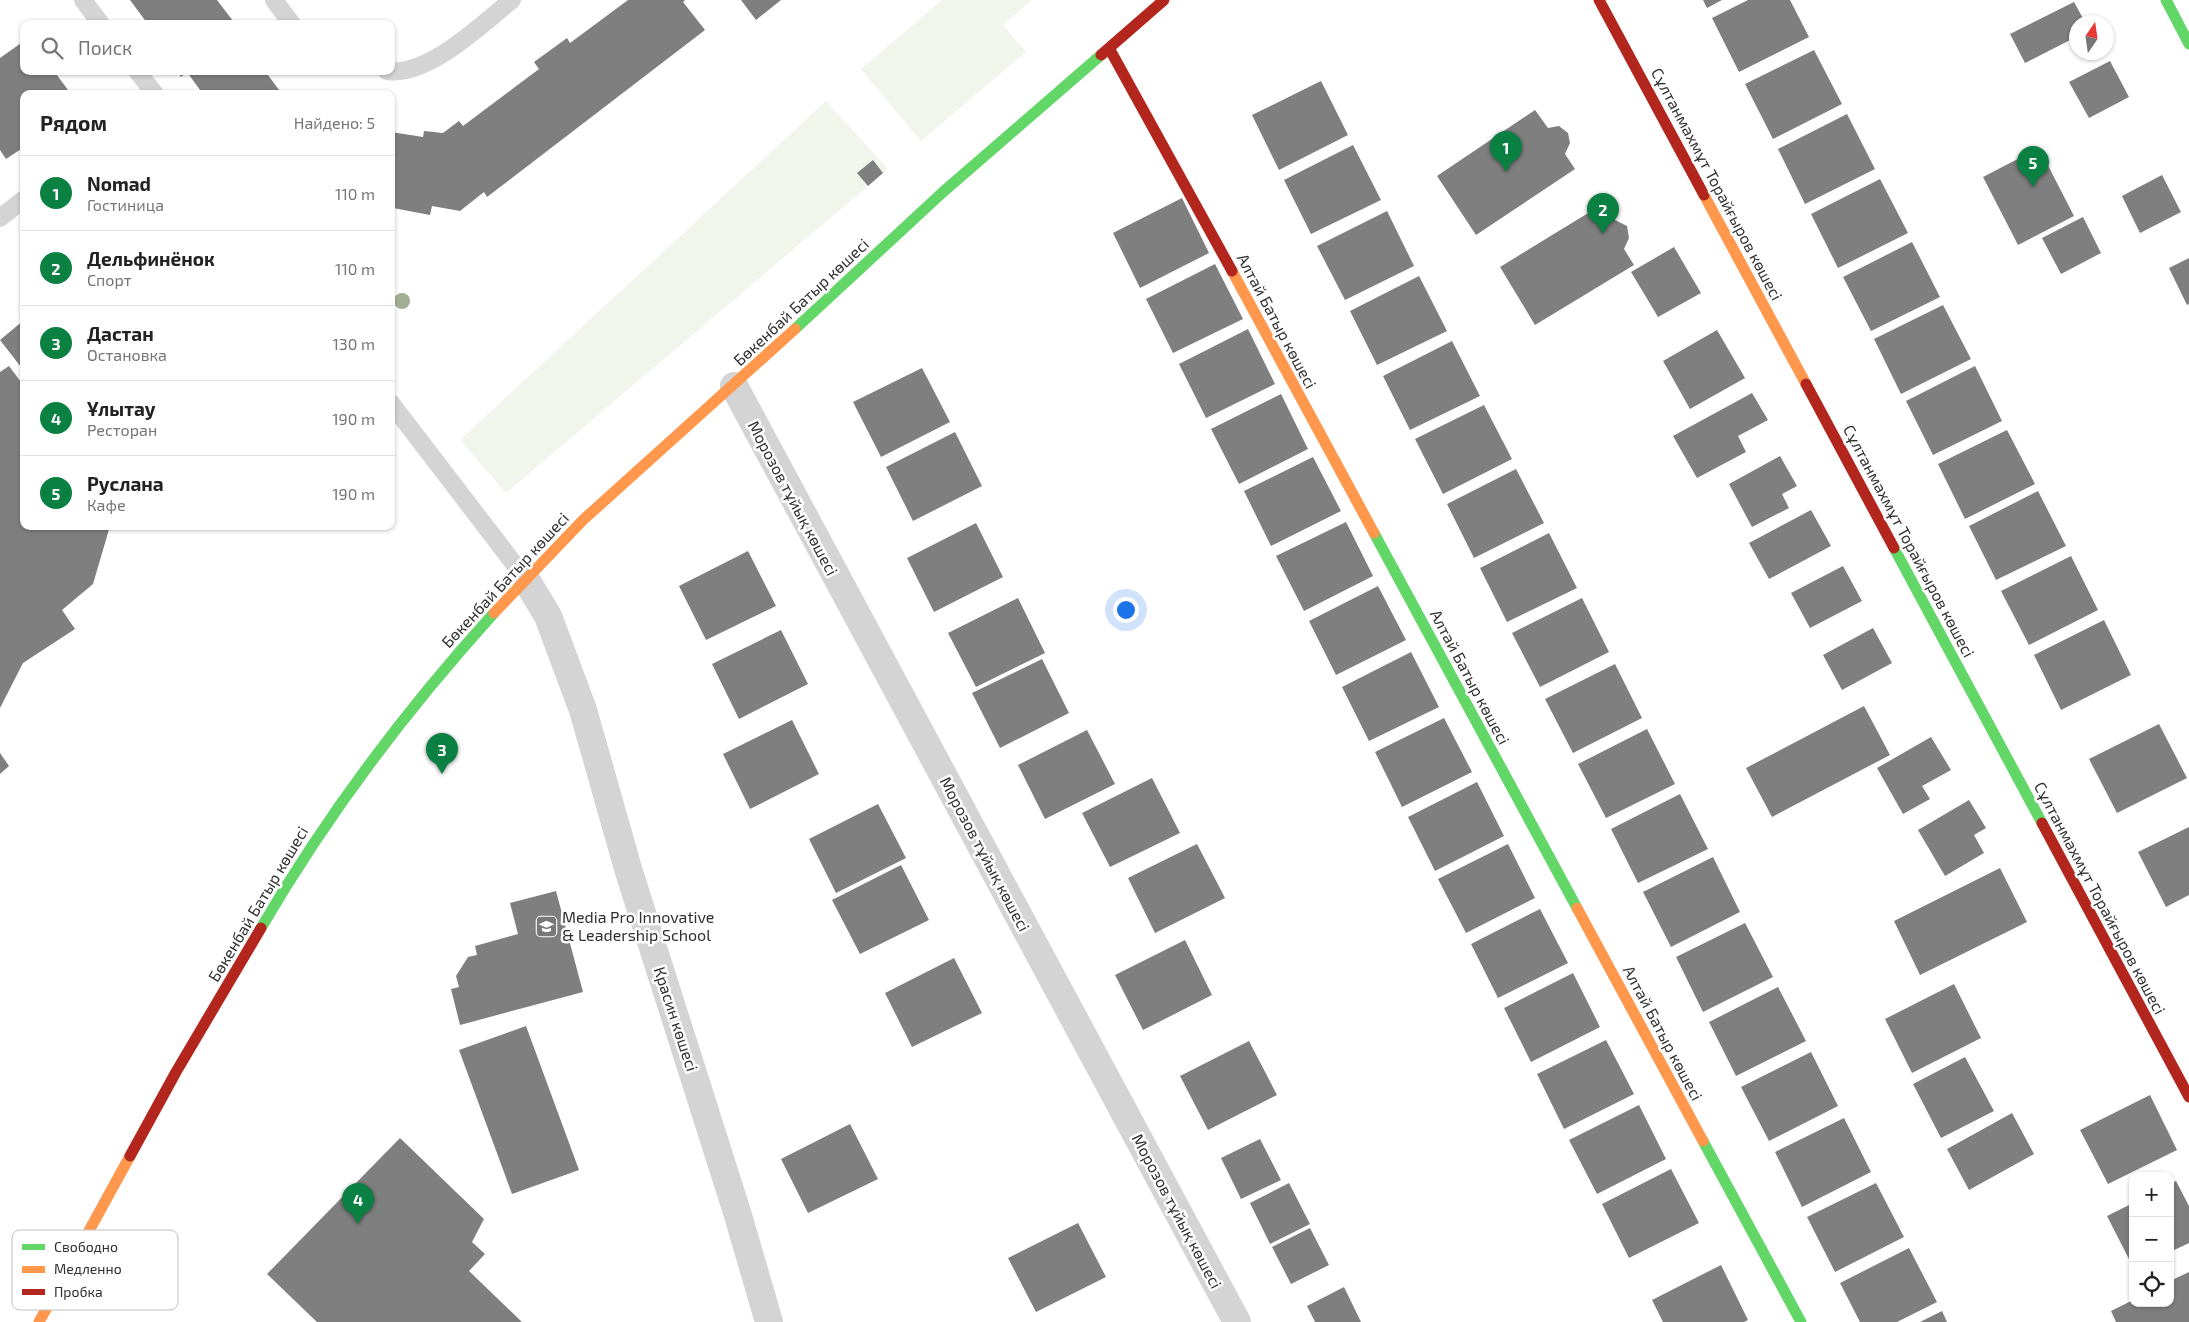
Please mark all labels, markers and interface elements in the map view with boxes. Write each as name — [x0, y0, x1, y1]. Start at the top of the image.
north arrow — [2069, 15, 2114, 60]
search box — [20, 20, 395, 75]
icon: search — [38, 34, 66, 62]
text: Поиск — [78, 36, 132, 59]
street label: Сұлтанмахмұт Торайғыров көшесі — [1648, 64, 1787, 303]
text: Рядом — [40, 110, 107, 135]
text: Найдено: 5 — [294, 113, 375, 132]
pin: 1 — [1490, 131, 1522, 172]
pin: 5 — [2017, 146, 2049, 187]
text: Nomad — [87, 172, 151, 195]
text: 1 — [53, 184, 59, 203]
text: 110 m — [335, 184, 375, 203]
pin: 2 — [1587, 193, 1619, 234]
text: Гостиница — [87, 195, 164, 214]
street label: Бөкенбай Батыр көшесі — [729, 234, 872, 369]
text: Дельфинёнок — [87, 247, 215, 270]
street label: Алтай Батыр көшесі — [1234, 250, 1321, 392]
text: 2 — [51, 259, 61, 278]
text: 110 m — [335, 259, 375, 278]
text: Спорт — [87, 270, 132, 289]
text: Дастан — [87, 322, 154, 345]
text: 3 — [51, 334, 61, 353]
text: 130 m — [333, 334, 375, 353]
text: Остановка — [87, 345, 167, 364]
text: Ұлытау — [87, 397, 156, 420]
text: 4 — [51, 409, 61, 428]
text: 190 m — [332, 409, 375, 428]
street label: Морозов тұйық көшесі — [745, 417, 842, 578]
text: Ресторан — [87, 420, 157, 439]
street label: Сұлтанмахмұт Торайғыров көшесі — [1840, 421, 1979, 660]
text: Руслана — [87, 472, 164, 495]
text: 5 — [52, 484, 60, 503]
text: 190 m — [332, 484, 375, 503]
text: Кафе — [87, 495, 126, 514]
street label: Бөкенбай Батыр көшесі — [437, 508, 572, 651]
your location — [1113, 597, 1139, 623]
street label: Алтай Батыр көшесі — [1427, 606, 1514, 748]
pin: 3 — [426, 733, 458, 774]
street label: Морозов тұйық көшесі — [937, 773, 1034, 934]
street label: Сұлтанмахмұт Торайғыров көшесі — [2031, 778, 2170, 1017]
street label: Бөкенбай Батыр көшесі — [204, 823, 312, 985]
place label: Media Pro Innovative & Leadership School — [562, 907, 714, 944]
school or university icon: Media Pro Innovative & Leadership School — [534, 914, 558, 938]
street label: Алтай Батыр көшесі — [1620, 962, 1707, 1104]
street label: Красин көшесі — [651, 964, 702, 1074]
street label: Морозов тұйық көшесі — [1129, 1130, 1226, 1291]
map controls — [2129, 1172, 2174, 1307]
button: + — [2129, 1172, 2174, 1217]
pin: 4 — [342, 1183, 374, 1224]
button: − — [2129, 1217, 2174, 1262]
legend — [12, 1230, 178, 1310]
text: Свободно — [54, 1238, 118, 1255]
text: Медленно — [54, 1260, 122, 1277]
button: locate — [2129, 1262, 2174, 1307]
text: Пробка — [54, 1283, 103, 1300]

